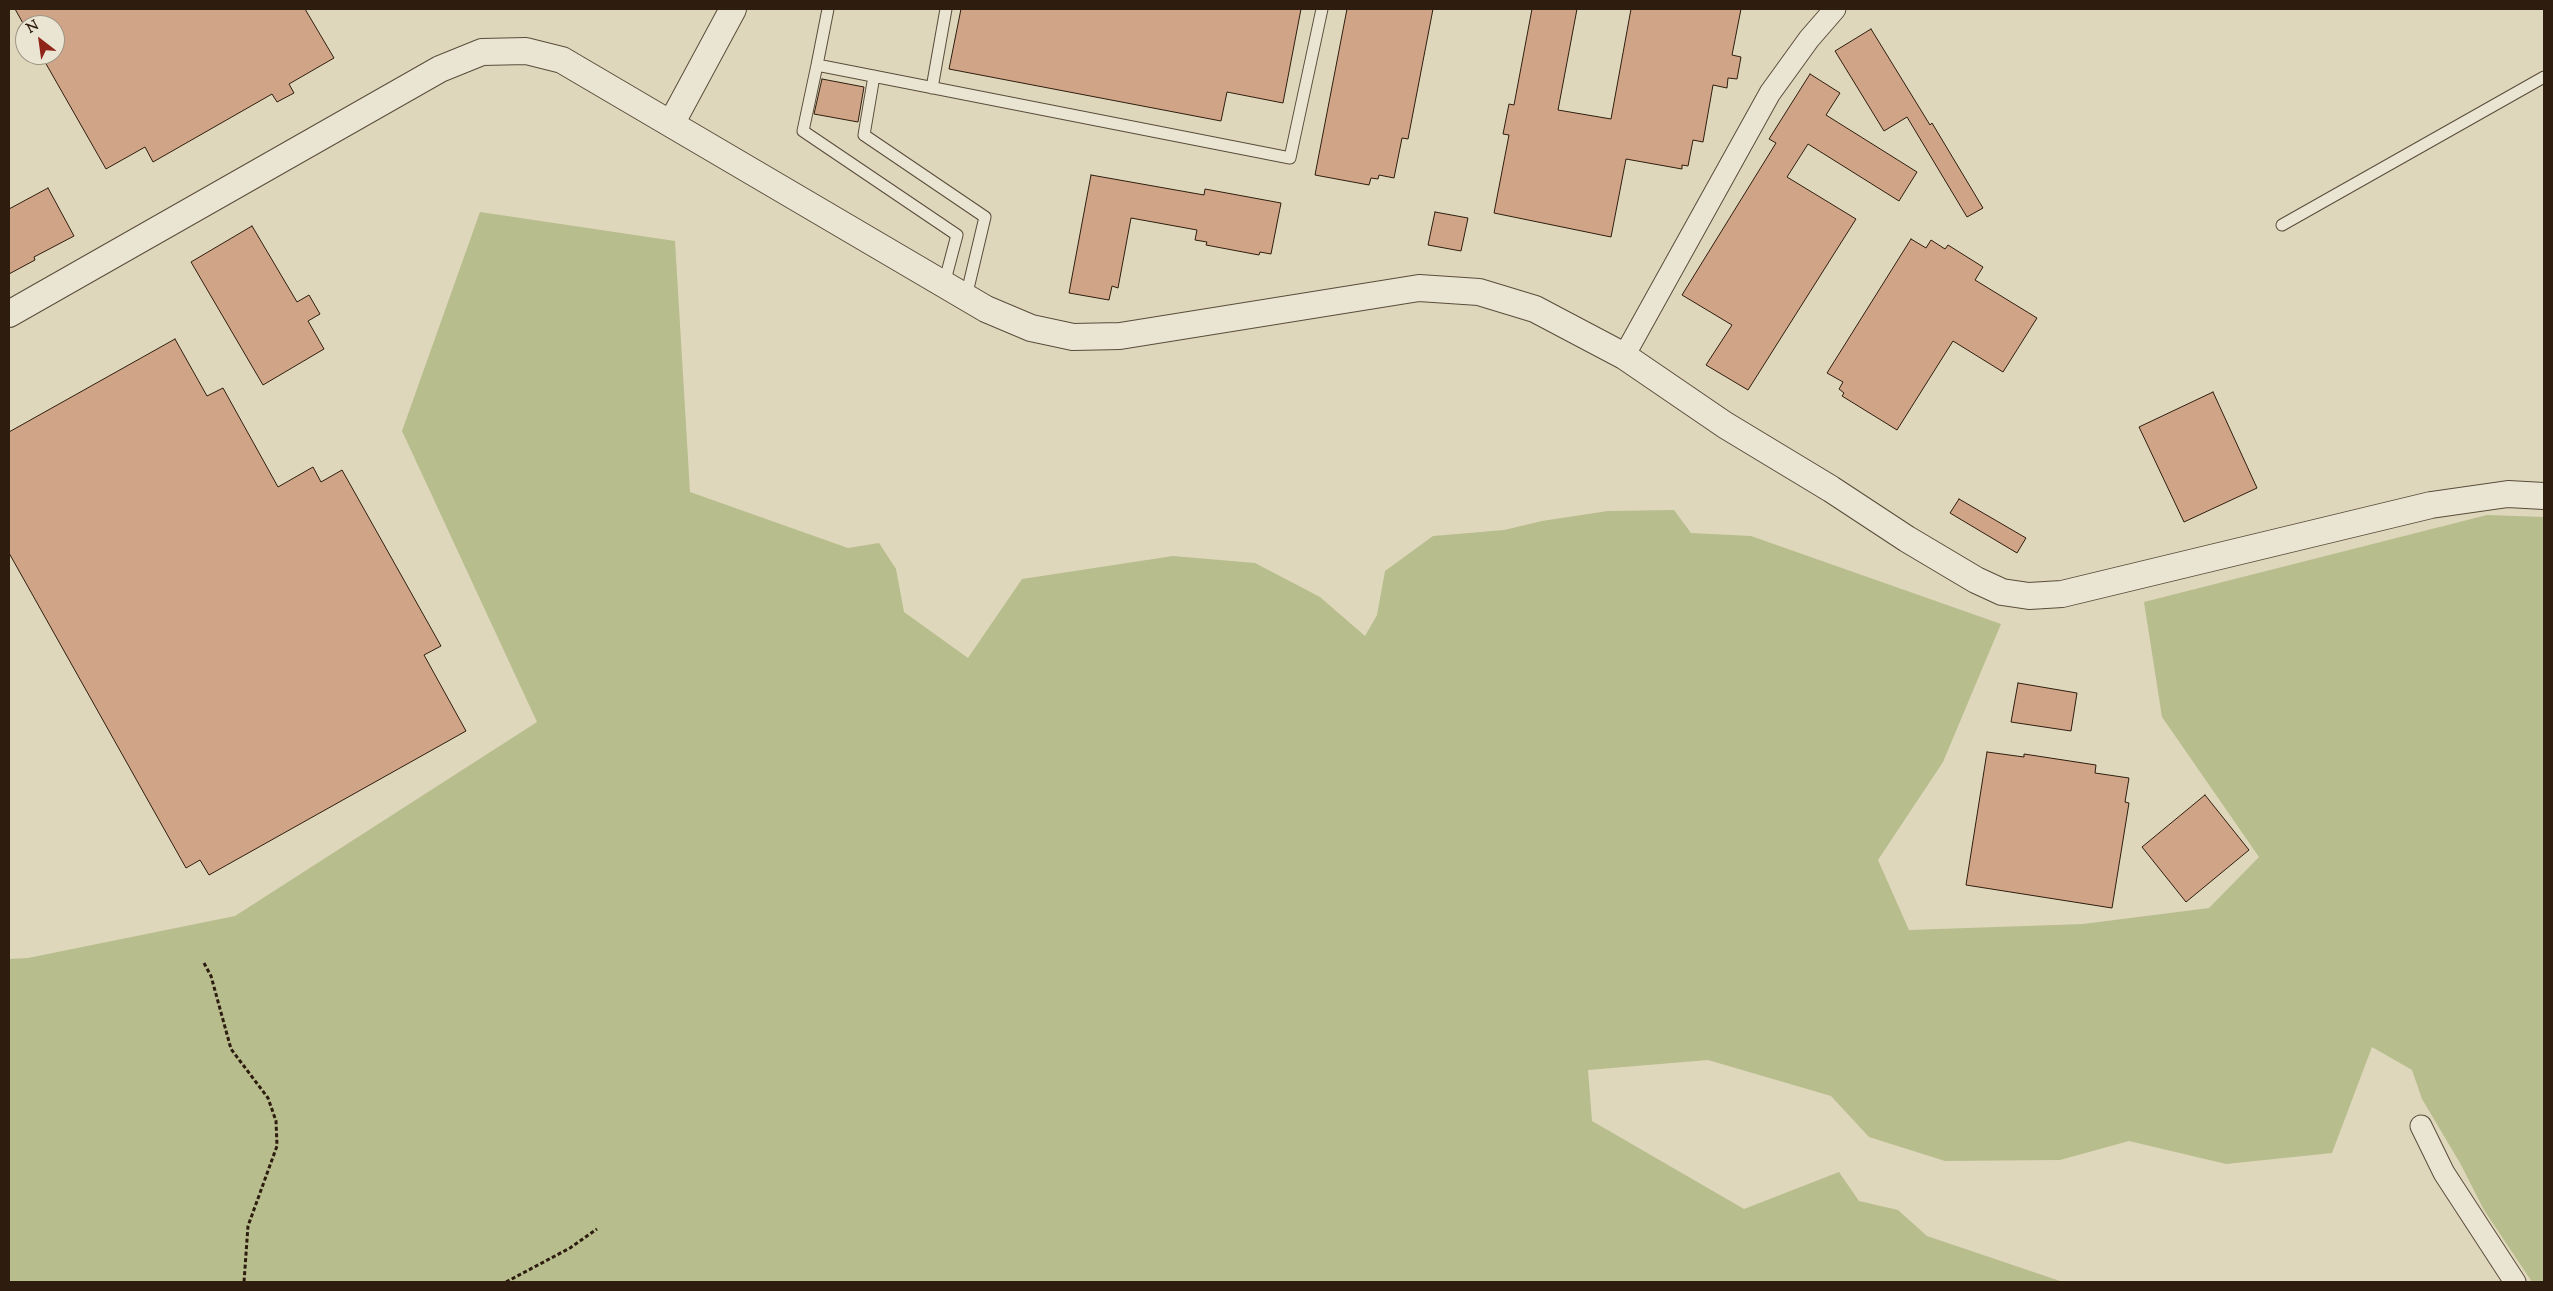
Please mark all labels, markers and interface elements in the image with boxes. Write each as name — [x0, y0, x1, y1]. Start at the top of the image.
north arrow — [15, 15, 65, 65]
text: N — [23, 16, 43, 39]

